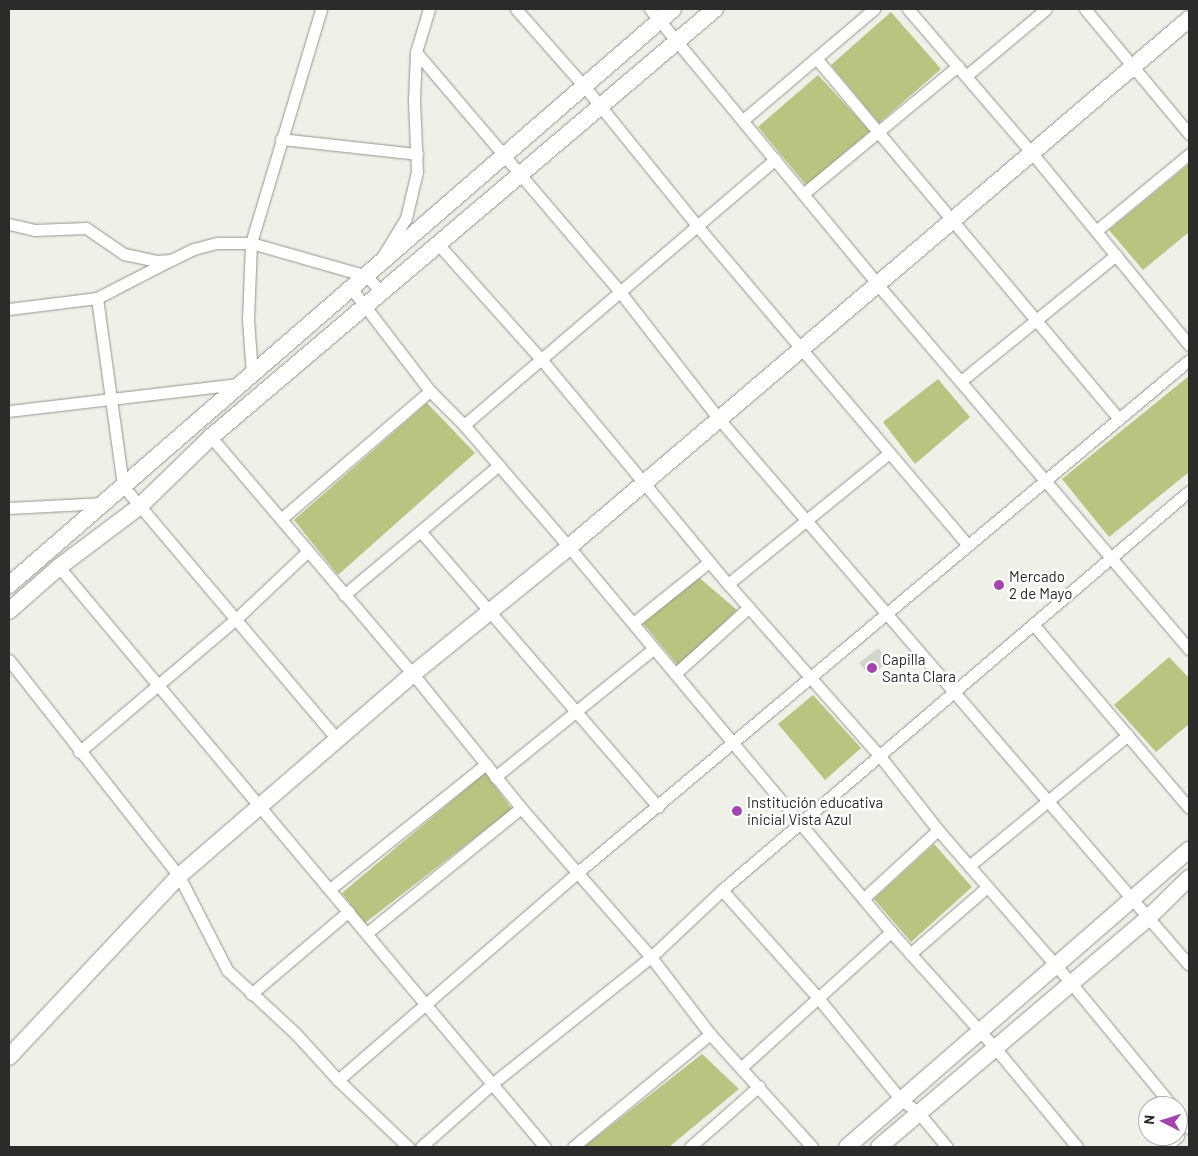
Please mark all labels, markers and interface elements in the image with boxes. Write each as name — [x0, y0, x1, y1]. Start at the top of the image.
place label: Mercado 2 de Mayo — [1009, 567, 1072, 602]
marker: Mercado 2 de Mayo — [993, 579, 1005, 591]
place label: Capilla Santa Clara — [882, 650, 956, 685]
marker: Capilla Santa Clara — [866, 662, 878, 674]
place label: Institución educativa inicial Vista Azul — [747, 793, 883, 828]
marker: Institución educativa inicial Vista Azul — [731, 805, 743, 817]
north arrow — [1138, 1096, 1188, 1146]
text: N — [1140, 1114, 1157, 1125]

